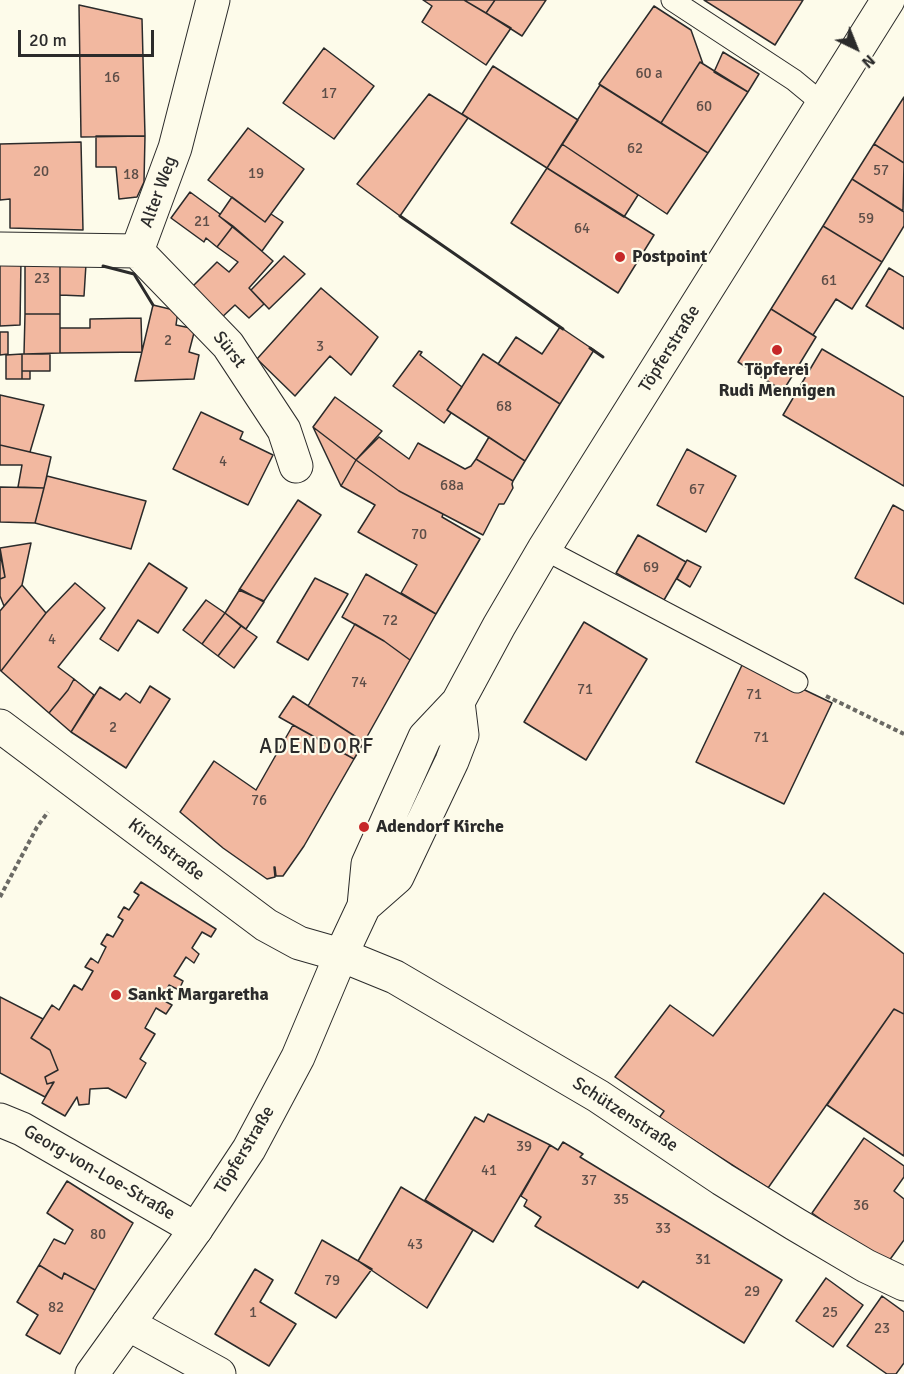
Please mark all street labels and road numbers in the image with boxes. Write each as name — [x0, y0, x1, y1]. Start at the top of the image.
street label: Alter Weg — [136, 153, 182, 231]
street label: Töpferstraße — [635, 302, 705, 396]
street label: Sürst — [208, 327, 250, 373]
street label: Kirchstraße — [123, 814, 209, 886]
street label: Schützenstraße — [568, 1073, 682, 1157]
street label: Töpferstraße — [210, 1102, 280, 1198]
street label: Georg-von-Loe-Straße — [19, 1121, 179, 1225]

